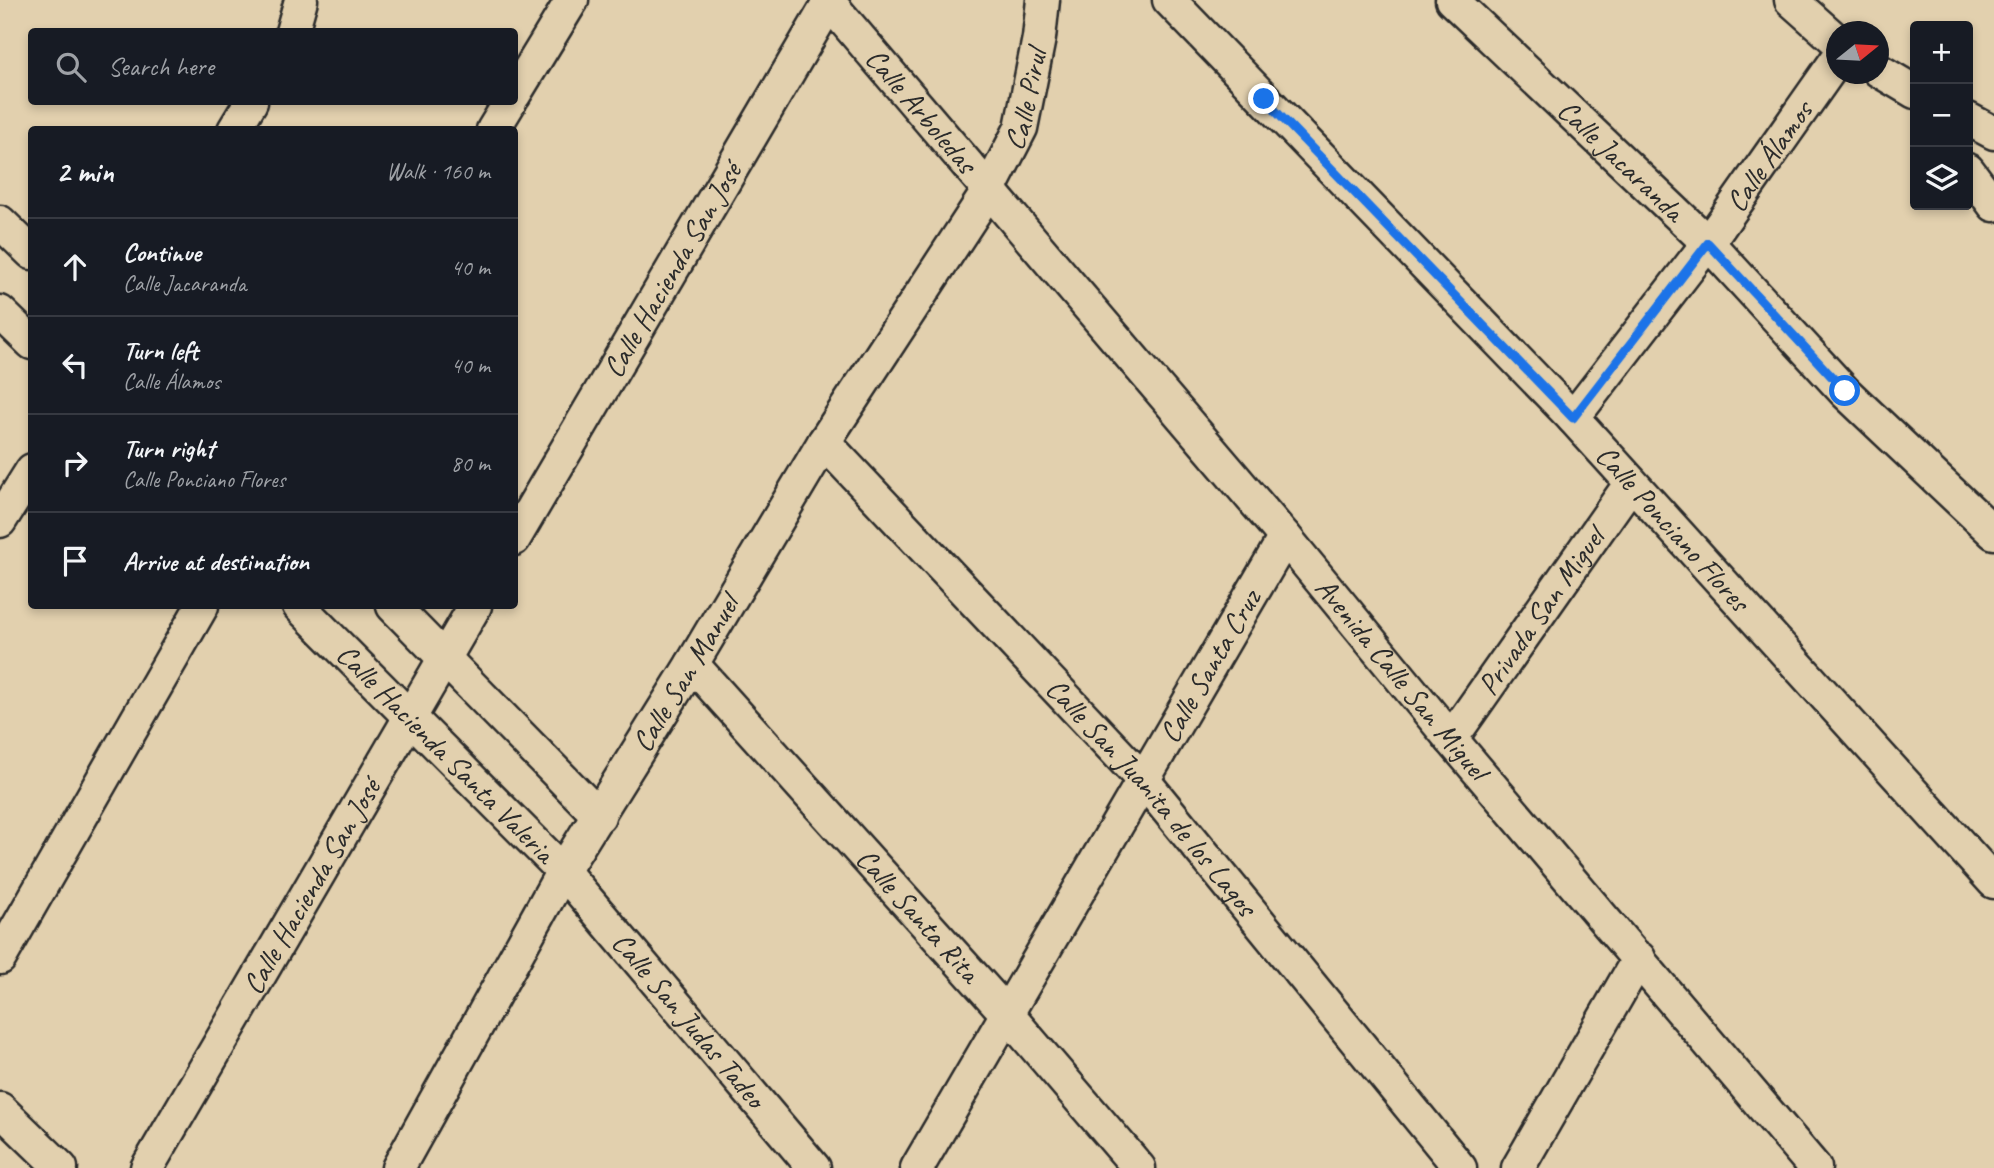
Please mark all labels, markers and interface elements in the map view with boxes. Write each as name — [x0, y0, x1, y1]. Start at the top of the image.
north arrow — [1826, 21, 1889, 84]
map controls — [1910, 21, 1973, 210]
button: + — [1910, 21, 1973, 84]
search box — [28, 28, 518, 105]
street label: Calle Arboledas — [857, 40, 987, 183]
street label: Calle Pirul — [994, 41, 1056, 156]
icon: search — [52, 48, 90, 86]
text: Search here — [108, 50, 214, 83]
route end — [1248, 83, 1279, 114]
button: − — [1910, 84, 1973, 147]
street label: Calle Jacaranda — [1550, 91, 1694, 231]
street label: Calle Álamos — [1717, 91, 1823, 219]
button: layers — [1910, 147, 1973, 210]
street label: Calle Hacienda San José — [594, 152, 752, 384]
text: 2 min — [56, 153, 113, 191]
text: Walk · 160 m — [386, 157, 490, 186]
text: Continue — [123, 236, 201, 269]
icon: ahead — [56, 248, 94, 286]
text: 40 m — [451, 253, 490, 282]
text: Calle Jacaranda — [123, 269, 246, 298]
text: Turn left — [123, 334, 198, 367]
icon: left — [56, 346, 94, 384]
text: 40 m — [451, 351, 490, 380]
text: Calle Álamos — [123, 367, 220, 396]
route start — [1829, 375, 1860, 406]
text: Turn right — [123, 432, 214, 465]
street label: Calle Ponciano Flores — [1588, 437, 1760, 621]
icon: right — [56, 444, 94, 482]
text: 80 m — [451, 449, 490, 478]
text: Calle Ponciano Flores — [123, 465, 285, 494]
street label: Privada San Miguel — [1469, 516, 1615, 702]
icon: arrive — [56, 542, 94, 580]
text: Arrive at destination — [123, 545, 309, 578]
street label: Avenida Calle San Miguel — [1307, 569, 1499, 791]
street label: Calle Santa Cruz — [1150, 581, 1270, 750]
street label: Calle San Manuel — [623, 584, 750, 759]
street label: Calle Hacienda Santa Valeria — [328, 636, 565, 873]
street label: Calle San Juanita de los Lagos — [1038, 670, 1267, 926]
street label: Calle Hacienda San José — [234, 768, 391, 1001]
street label: Calle Santa Rita — [848, 840, 990, 992]
street label: Calle San Judas Tadeo — [604, 924, 776, 1118]

